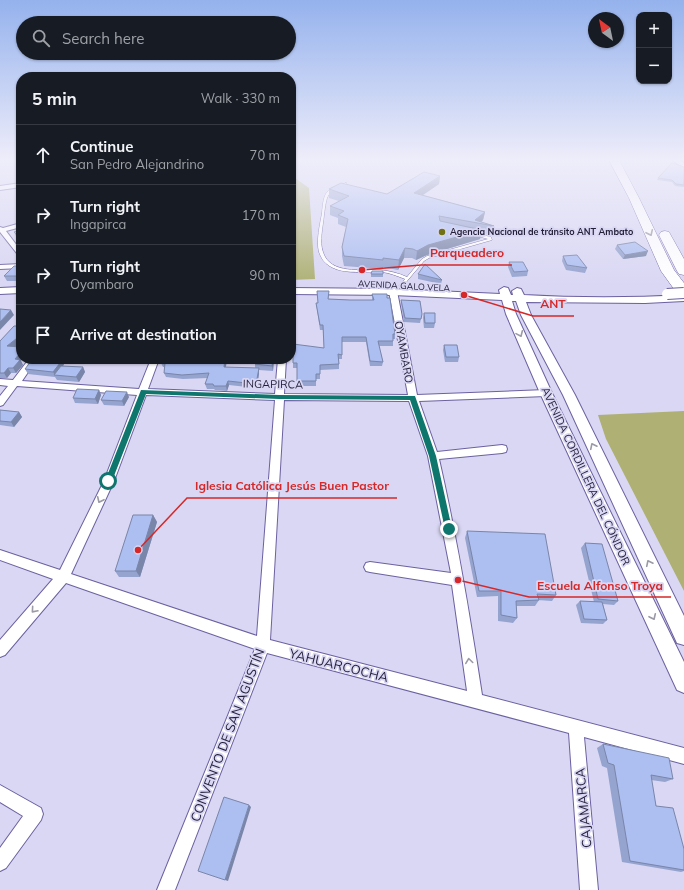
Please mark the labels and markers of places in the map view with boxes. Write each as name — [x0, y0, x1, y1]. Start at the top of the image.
place label: Agencia Nacional de tránsito ANT Ambato — [450, 226, 633, 237]
marker: Agencia Nacional de tránsito ANT Ambato — [437, 227, 447, 237]
callout: Parqueadero — [421, 241, 512, 265]
callout: ANT — [533, 292, 574, 316]
callout: Iglesia Católica Jesús Buen Pastor — [187, 474, 397, 498]
callout: Escuela Alfonso Troya — [529, 573, 671, 597]

